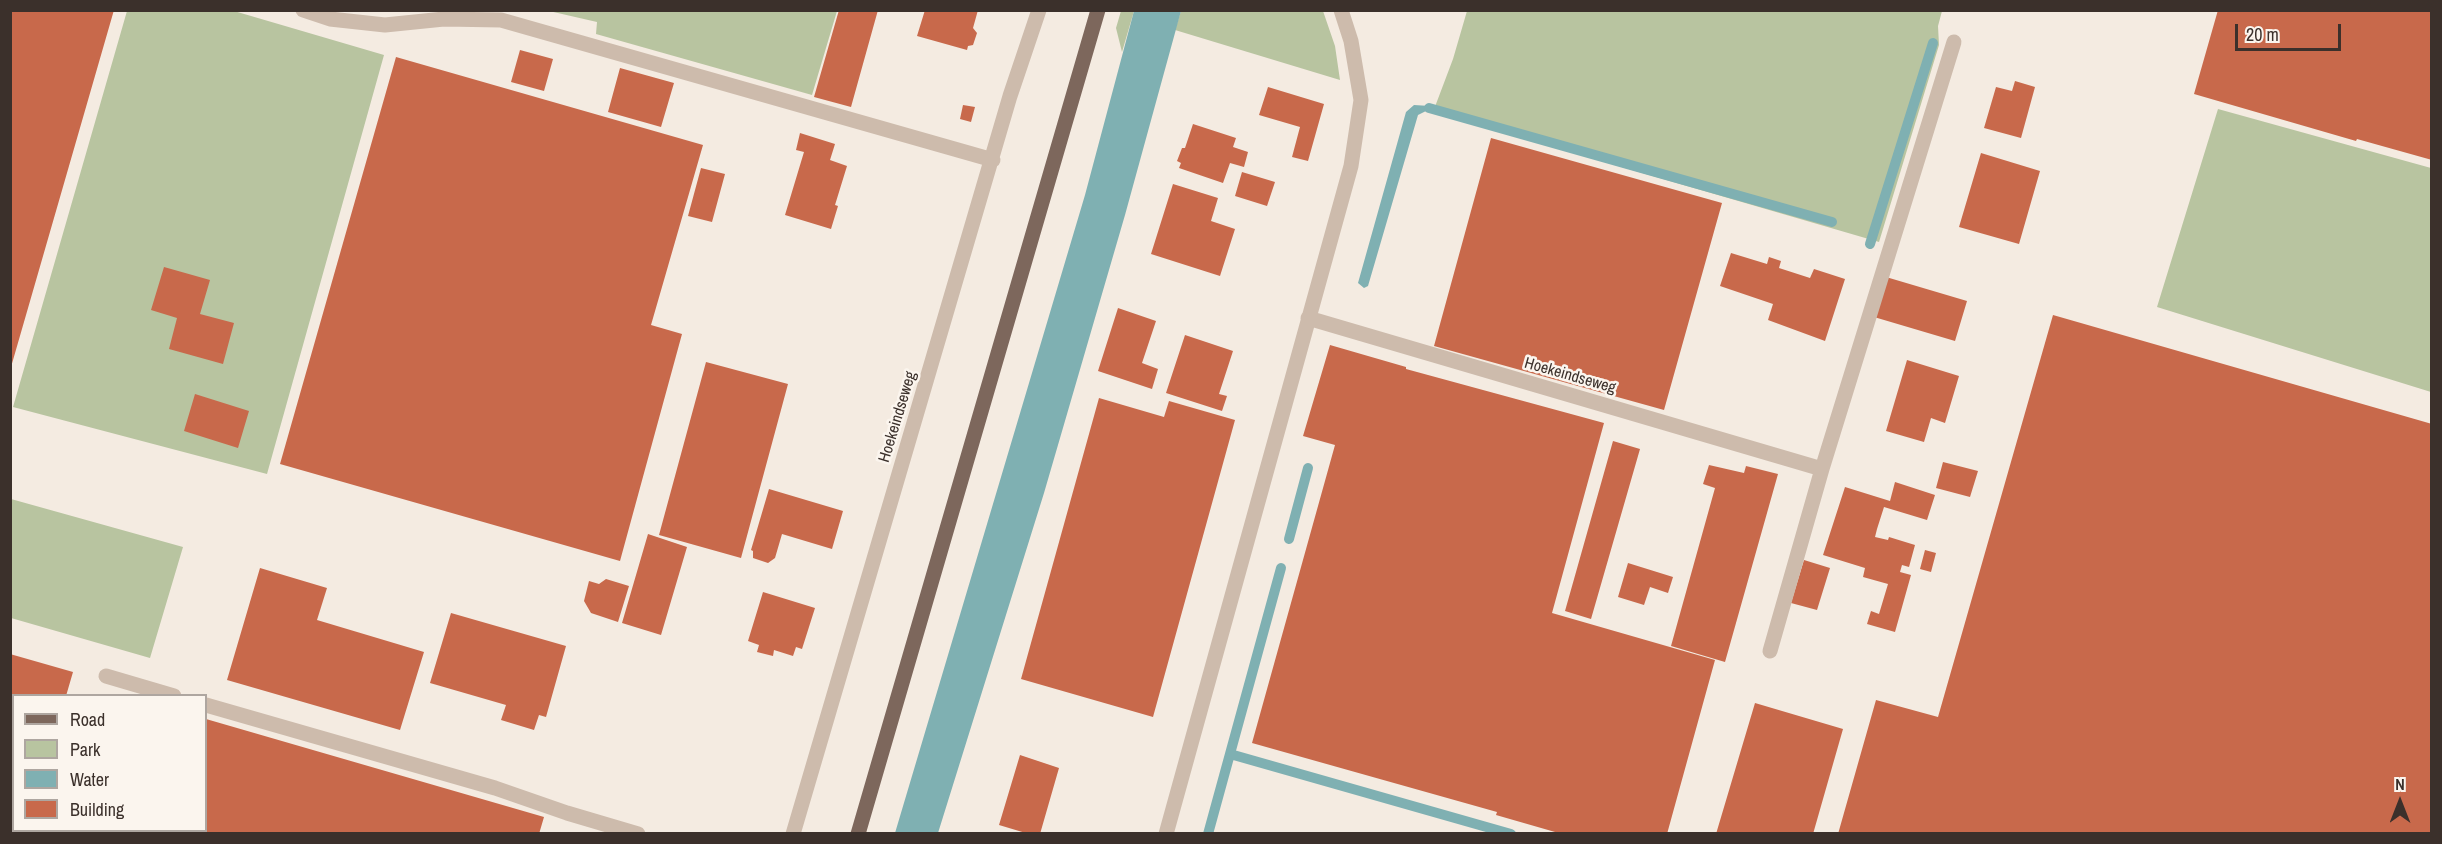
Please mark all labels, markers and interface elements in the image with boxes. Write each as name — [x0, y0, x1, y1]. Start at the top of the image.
scale bar — [2238, 12, 2344, 50]
text: 20 m — [2246, 22, 2279, 47]
street label: Hoekeindseweg — [1522, 354, 1618, 398]
street label: Hoekeindseweg — [875, 369, 921, 465]
legend — [12, 694, 207, 832]
text: Road — [70, 707, 105, 732]
text: Park — [70, 737, 100, 762]
text: Water — [70, 767, 109, 792]
north arrow — [2370, 772, 2430, 832]
text: N — [2395, 773, 2405, 795]
text: Building — [70, 797, 124, 822]

